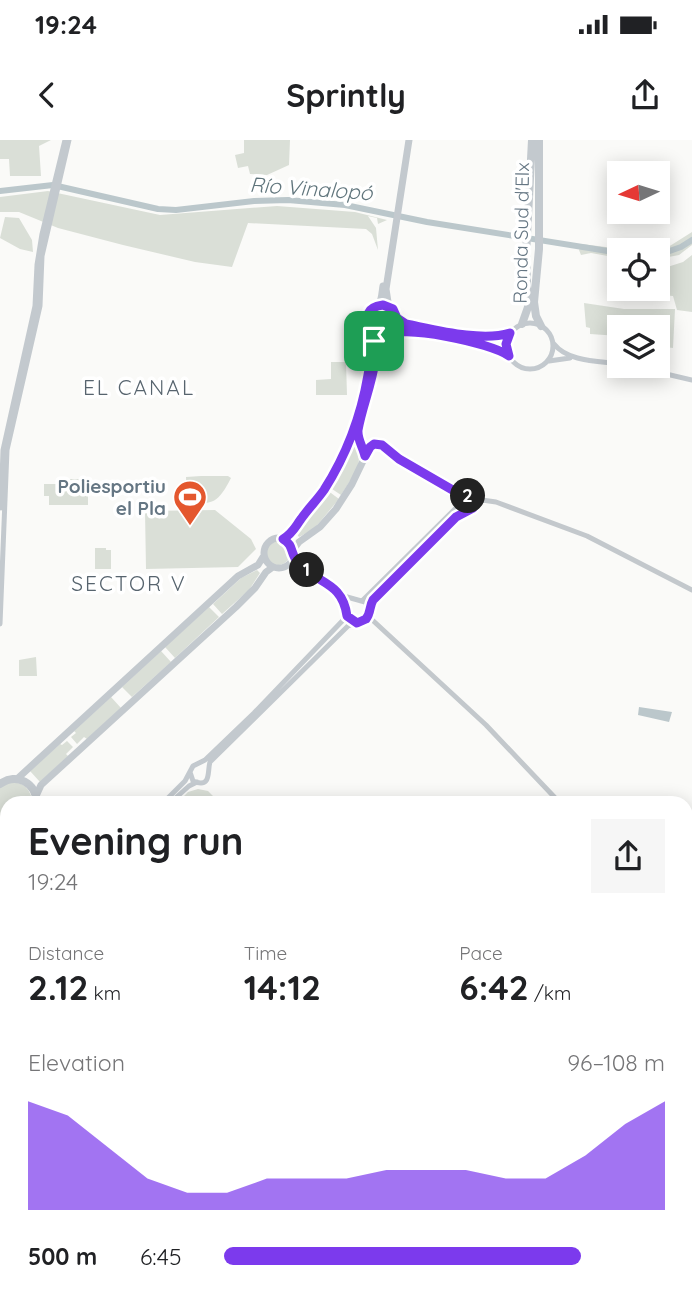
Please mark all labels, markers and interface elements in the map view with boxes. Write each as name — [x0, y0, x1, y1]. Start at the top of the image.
text: 19:24 — [35, 8, 97, 41]
text: Sprintly — [286, 75, 406, 115]
icon: back — [28, 76, 66, 114]
icon: share — [626, 76, 664, 114]
north arrow — [607, 161, 670, 224]
map controls — [607, 161, 670, 378]
street label: Ronda Sud d'Elx — [508, 162, 534, 304]
water label: Río Vinalopó — [249, 171, 375, 205]
button: locate — [607, 238, 670, 301]
pin — [344, 311, 404, 371]
button: layers — [607, 315, 670, 378]
icon: arrive — [355, 322, 393, 360]
district label: EL CANAL — [83, 374, 195, 400]
place label: Poliesportiu el Pla — [57, 474, 166, 520]
sports icon: Poliesportiu el Pla — [171, 478, 209, 527]
pin: 2 — [450, 478, 486, 514]
text: 2 — [462, 483, 473, 507]
pin: 1 — [290, 552, 324, 588]
text: 1 — [303, 557, 310, 581]
district label: SECTOR V — [71, 570, 187, 596]
text: Evening run — [28, 817, 243, 865]
button: share — [591, 819, 665, 893]
text: 19:24 — [28, 867, 78, 896]
text: Distance — [28, 941, 104, 965]
text: Time — [244, 941, 287, 965]
text: Pace — [459, 941, 503, 965]
text: 2.12 — [28, 965, 88, 1009]
text: 14:12 — [244, 965, 321, 1009]
text: 6:42 — [459, 965, 529, 1009]
text: km — [88, 981, 121, 1005]
text: /km — [529, 981, 571, 1005]
text: Elevation — [28, 1048, 125, 1077]
text: 96–108 m — [567, 1048, 665, 1077]
text: 500 m — [28, 1242, 97, 1271]
text: 6:45 — [140, 1242, 182, 1271]

